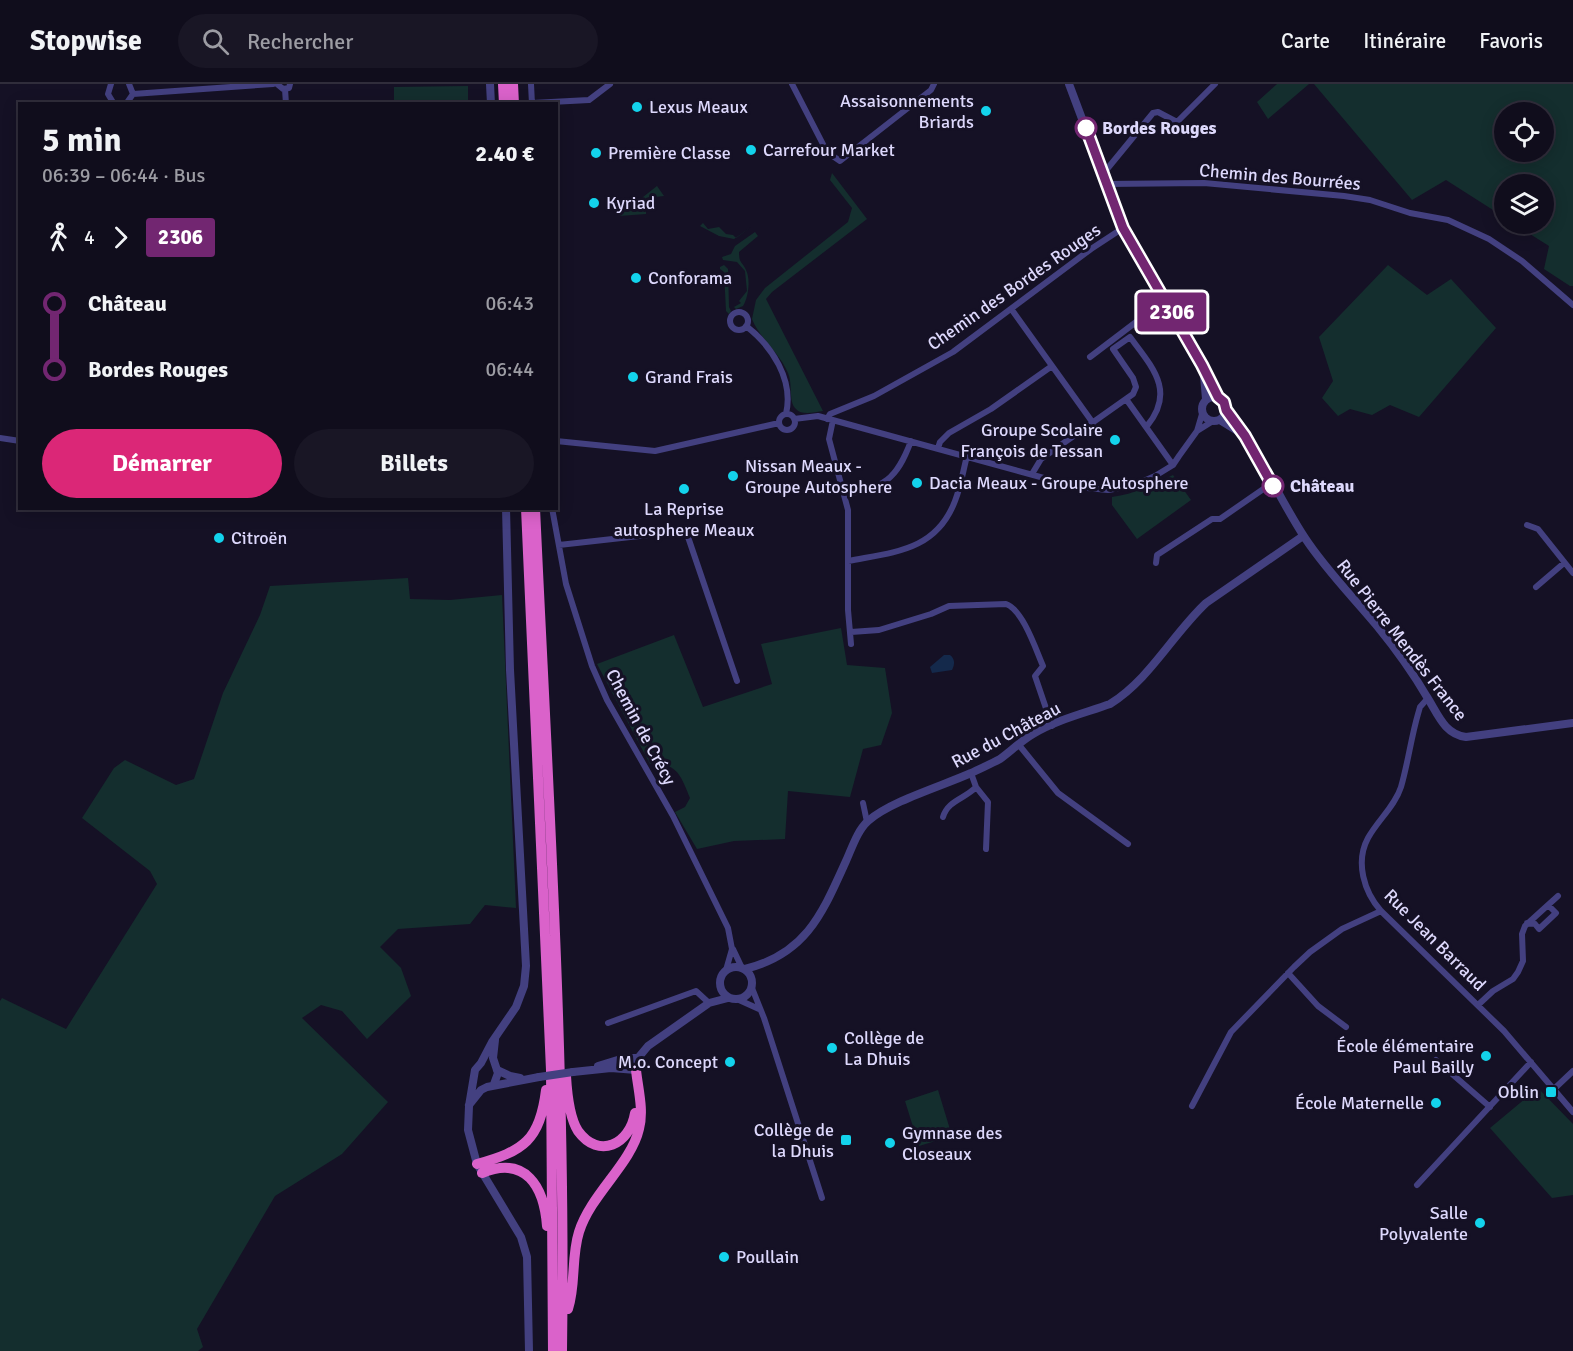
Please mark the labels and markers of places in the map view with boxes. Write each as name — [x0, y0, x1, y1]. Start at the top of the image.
place label: Assaisonnements Briards — [840, 90, 974, 133]
place label: Lexus Meaux — [649, 96, 748, 118]
marker: Lexus Meaux — [630, 100, 644, 114]
marker: Assaisonnements Briards — [979, 104, 993, 118]
marker: Bordes Rouges — [1075, 117, 1097, 139]
place label: Bordes Rouges — [1102, 117, 1217, 139]
place label: Carrefour Market — [763, 139, 895, 161]
place label: Première Classe — [608, 142, 731, 164]
marker: Carrefour Market — [744, 143, 758, 157]
marker: Première Classe — [589, 146, 603, 160]
place label: Kyriad — [606, 192, 655, 214]
marker: Kyriad — [587, 196, 601, 210]
place label: Conforama — [648, 267, 732, 289]
marker: Conforama — [629, 271, 643, 285]
place label: Grand Frais — [645, 366, 733, 388]
marker: Grand Frais — [626, 370, 640, 384]
place label: Groupe Scolaire François de Tessan — [961, 419, 1103, 462]
marker: Groupe Scolaire François de Tessan — [1108, 433, 1122, 447]
place label: Nissan Meaux - Groupe Autosphere — [745, 455, 892, 498]
marker: Nissan Meaux - Groupe Autosphere — [726, 469, 740, 483]
place label: Dacia Meaux - Groupe Autosphere — [929, 472, 1188, 494]
marker: Château — [1262, 475, 1284, 497]
place label: Château — [1290, 475, 1355, 497]
marker: Dacia Meaux - Groupe Autosphere — [910, 476, 924, 490]
marker: La Reprise autosphere Meaux — [677, 482, 691, 496]
place label: La Reprise autosphere Meaux — [614, 498, 755, 541]
place label: Citroën — [231, 527, 287, 549]
marker: Citroën — [212, 531, 226, 545]
place label: Collège de La Dhuis — [844, 1027, 924, 1070]
place label: École élémentaire Paul Bailly — [1336, 1035, 1475, 1078]
marker: Collège de La Dhuis — [825, 1041, 839, 1055]
marker: École élémentaire Paul Bailly — [1479, 1049, 1493, 1063]
place label: M.o. Concept — [618, 1051, 718, 1073]
marker: M.o. Concept — [723, 1055, 737, 1069]
place label: Oblin — [1498, 1081, 1539, 1103]
marker: Oblin — [1544, 1085, 1558, 1099]
place label: École Maternelle — [1295, 1092, 1424, 1114]
marker: École Maternelle — [1429, 1096, 1443, 1110]
place label: Collège de la Dhuis — [754, 1119, 834, 1162]
place label: Gymnase des Closeaux — [902, 1122, 1003, 1165]
marker: Collège de la Dhuis — [839, 1133, 853, 1147]
marker: Gymnase des Closeaux — [883, 1136, 897, 1150]
place label: Salle Polyvalente — [1379, 1202, 1468, 1245]
marker: Salle Polyvalente — [1473, 1216, 1487, 1230]
place label: Poullain — [736, 1246, 799, 1268]
marker: Poullain — [717, 1250, 731, 1264]

